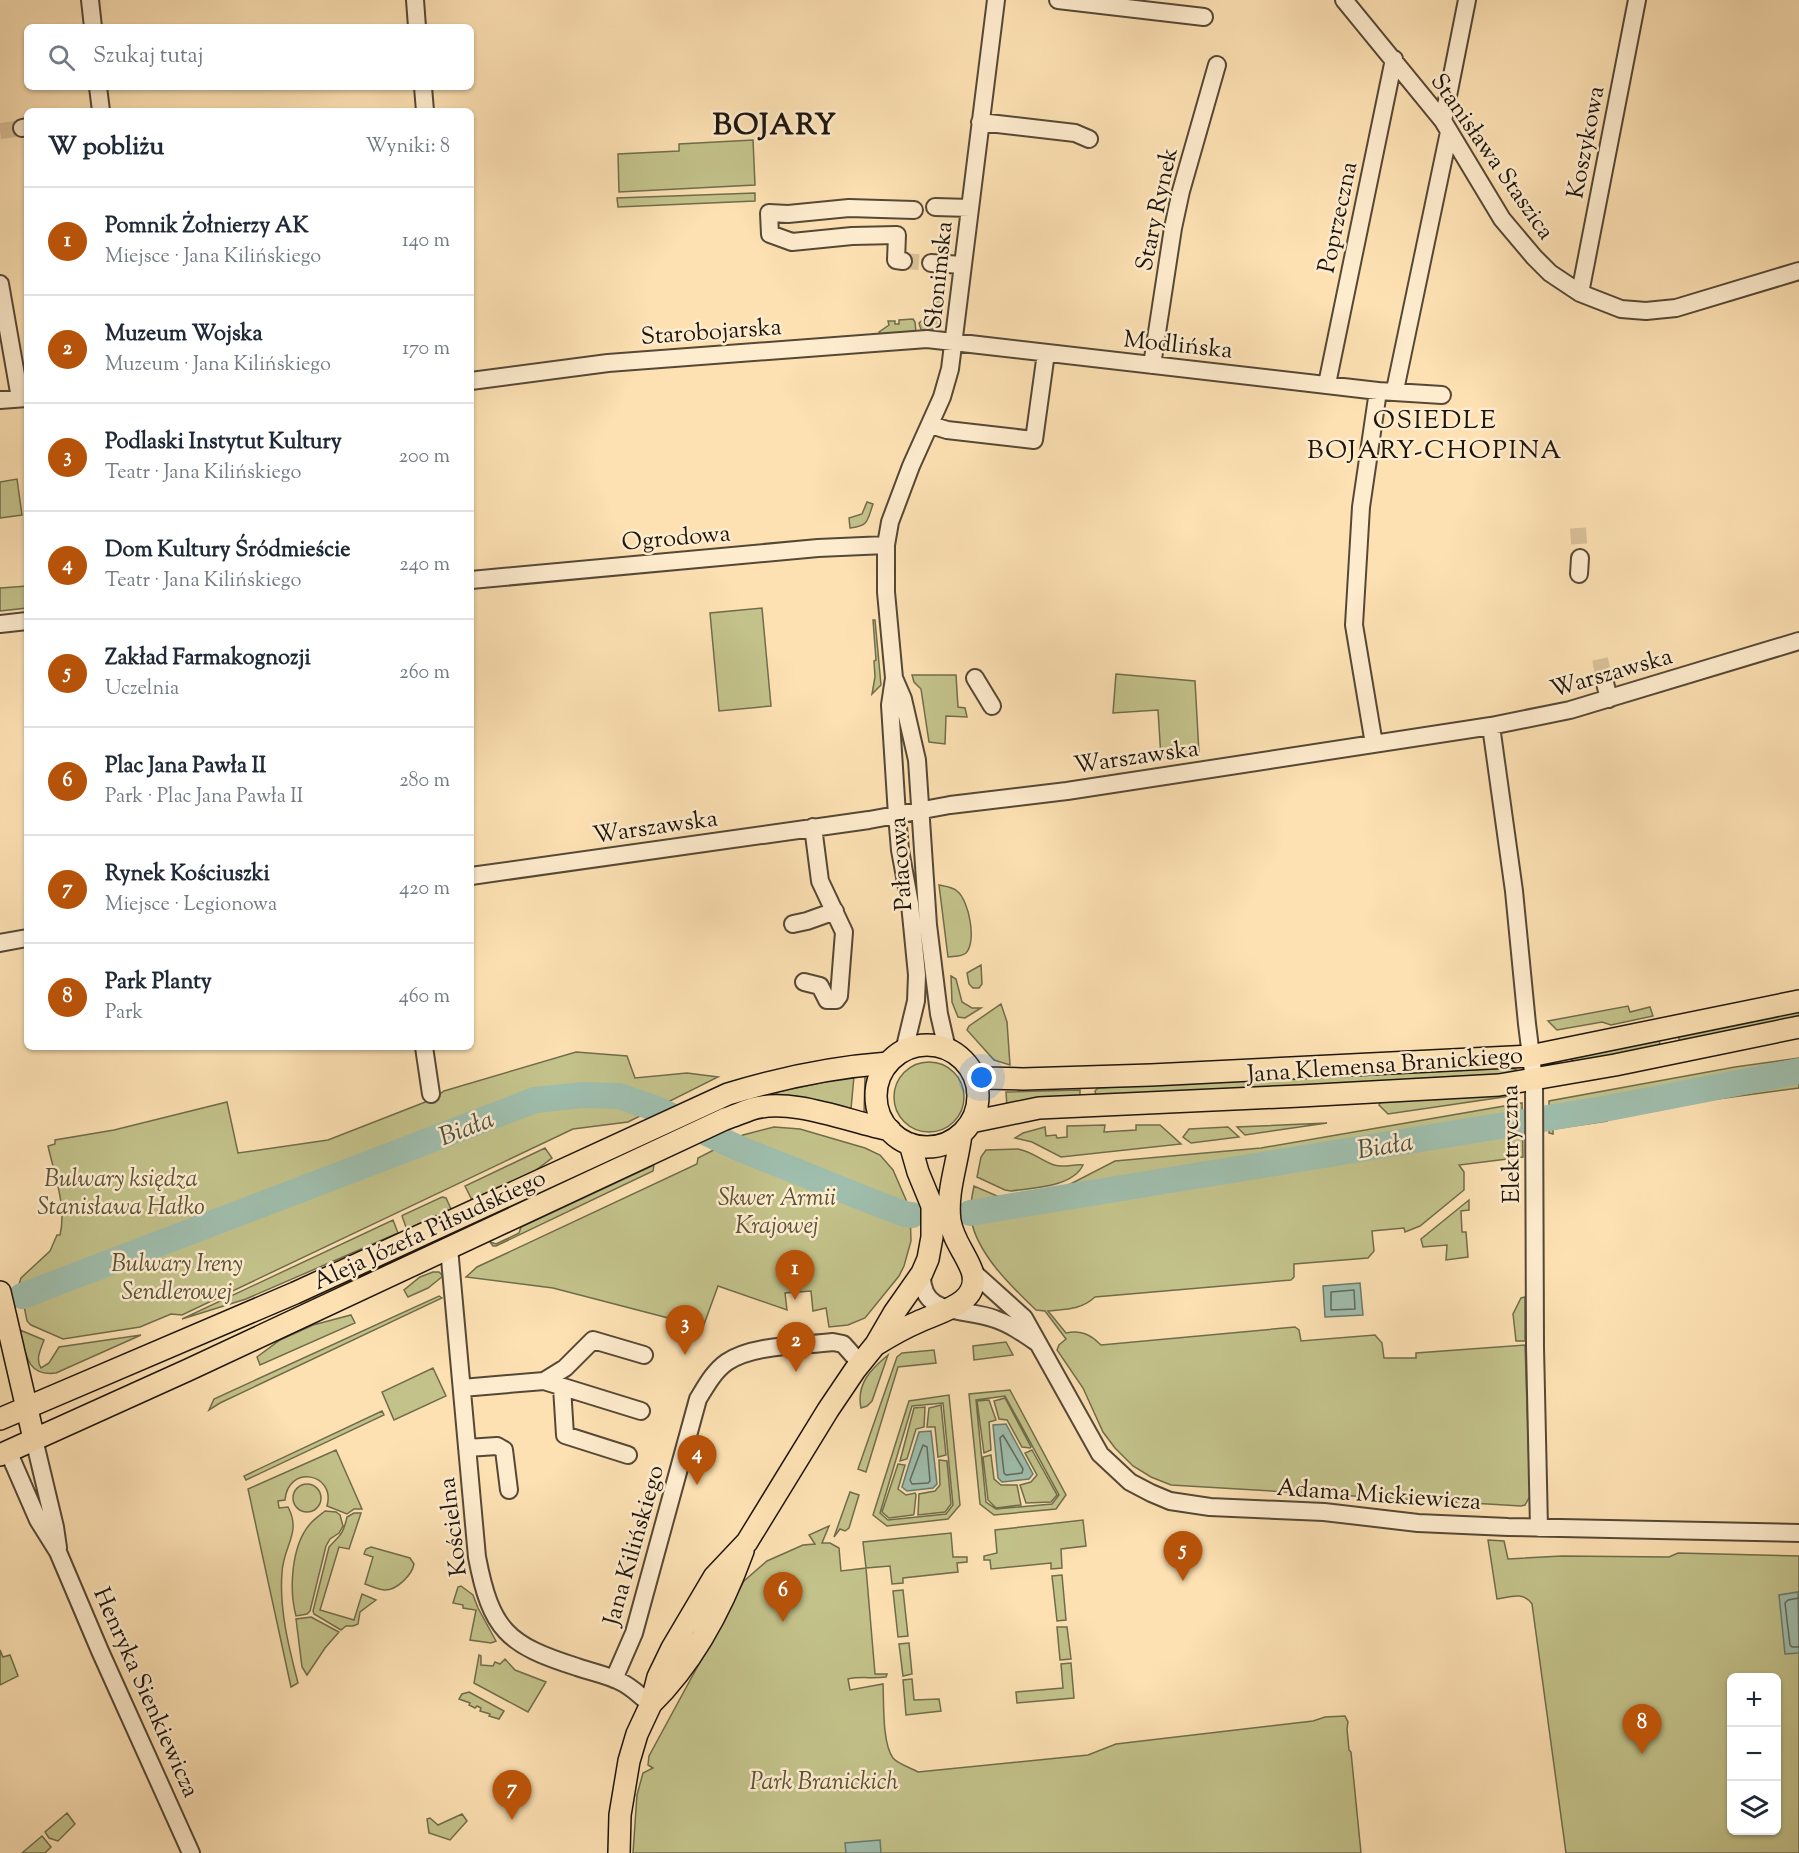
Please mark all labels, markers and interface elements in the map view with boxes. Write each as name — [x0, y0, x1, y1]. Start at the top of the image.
search box — [24, 24, 474, 90]
icon: search — [45, 41, 78, 74]
text: Szukaj tutaj — [93, 41, 204, 73]
street label: Stanisława Staszica — [1421, 67, 1562, 247]
street label: Koszykowa — [1559, 83, 1615, 202]
district label: BOJARY — [713, 105, 837, 148]
text: W pobliżu — [48, 129, 164, 166]
text: Wyniki: 8 — [365, 133, 450, 162]
street label: Stary Rynek — [1128, 145, 1188, 274]
street label: Poprzeczna — [1311, 159, 1367, 276]
text: Pomnik Żołnierzy AK — [105, 211, 309, 243]
street label: Słonimska — [917, 220, 963, 331]
text: 1 — [64, 227, 71, 256]
text: 140 m — [402, 227, 450, 256]
text: Miejsce · Jana Kilińskiego — [105, 243, 321, 272]
street label: Starobojarska — [640, 311, 783, 355]
text: Muzeum Wojska — [105, 319, 263, 351]
street label: Modlińska — [1121, 323, 1234, 369]
text: 2 — [63, 335, 72, 364]
text: 170 m — [402, 335, 450, 364]
text: Muzeum · Jana Kilińskiego — [105, 351, 331, 380]
district label: OSIEDLE BOJARY-CHOPINA — [1307, 403, 1563, 470]
text: Podlaski Instytut Kultury — [105, 427, 342, 459]
text: 3 — [63, 443, 72, 472]
text: 200 m — [399, 443, 450, 472]
text: Teatr · Jana Kilińskiego — [105, 459, 301, 488]
street label: Ogrodowa — [620, 517, 732, 561]
text: Dom Kultury Śródmieście — [105, 535, 351, 567]
text: 4 — [62, 551, 73, 580]
text: 240 m — [399, 551, 450, 580]
text: Teatr · Jana Kilińskiego — [105, 567, 301, 596]
street label: Warszawska — [1546, 640, 1677, 708]
text: Zakład Farmakognozji — [105, 643, 311, 675]
text: 5 — [64, 659, 71, 688]
text: 260 m — [399, 659, 450, 688]
text: Uczelnia — [105, 675, 179, 704]
street label: Warszawska — [1072, 732, 1201, 784]
text: Plac Jana Pawła II — [105, 751, 266, 783]
text: 6 — [63, 767, 72, 796]
text: 280 m — [399, 767, 450, 796]
text: Park · Plac Jana Pawła II — [105, 783, 303, 812]
street label: Warszawska — [591, 802, 720, 854]
street label: Pałacowa — [882, 816, 922, 912]
text: Rynek Kościuszki — [105, 859, 270, 891]
text: 7 — [62, 875, 73, 904]
text: 420 m — [399, 875, 450, 904]
text: Miejsce · Legionowa — [105, 891, 277, 920]
text: Park Planty — [105, 967, 212, 999]
text: 8 — [63, 983, 73, 1012]
text: 460 m — [399, 983, 450, 1012]
text: Park — [105, 999, 143, 1028]
street label: Jana Klemensa Branickiego — [1244, 1039, 1524, 1093]
your location — [967, 1063, 996, 1092]
street label: Elektryczna — [1494, 1084, 1530, 1204]
water label: Biała — [434, 1102, 500, 1157]
water label: Biała — [1355, 1125, 1416, 1170]
street label: Aleja Józefa Piłsudskiego — [308, 1162, 552, 1300]
park label: Bulwary księdza Stanisława Hałko — [37, 1163, 205, 1225]
park label: Skwer Armii Krajowej — [718, 1182, 836, 1244]
park label: Bulwary Ireny Sendlerowej — [111, 1248, 243, 1310]
pin: 1 — [776, 1250, 814, 1300]
pin: 3 — [666, 1306, 704, 1355]
pin: 2 — [776, 1322, 816, 1372]
pin: 4 — [678, 1436, 716, 1485]
street label: Jana Kilińskiego — [595, 1461, 674, 1632]
street label: Adama Mickiewicza — [1276, 1472, 1482, 1520]
street label: Kościelna — [431, 1475, 477, 1578]
pin: 5 — [1164, 1532, 1202, 1581]
pin: 6 — [764, 1572, 802, 1622]
street label: Henryka Sienkiewicza — [84, 1582, 207, 1803]
map controls — [1727, 1673, 1781, 1835]
button: + — [1727, 1673, 1781, 1727]
pin: 8 — [1622, 1704, 1662, 1754]
button: − — [1727, 1727, 1781, 1781]
park label: Park Branickich — [750, 1766, 899, 1800]
pin: 7 — [492, 1770, 532, 1820]
button: layers — [1727, 1781, 1781, 1835]

